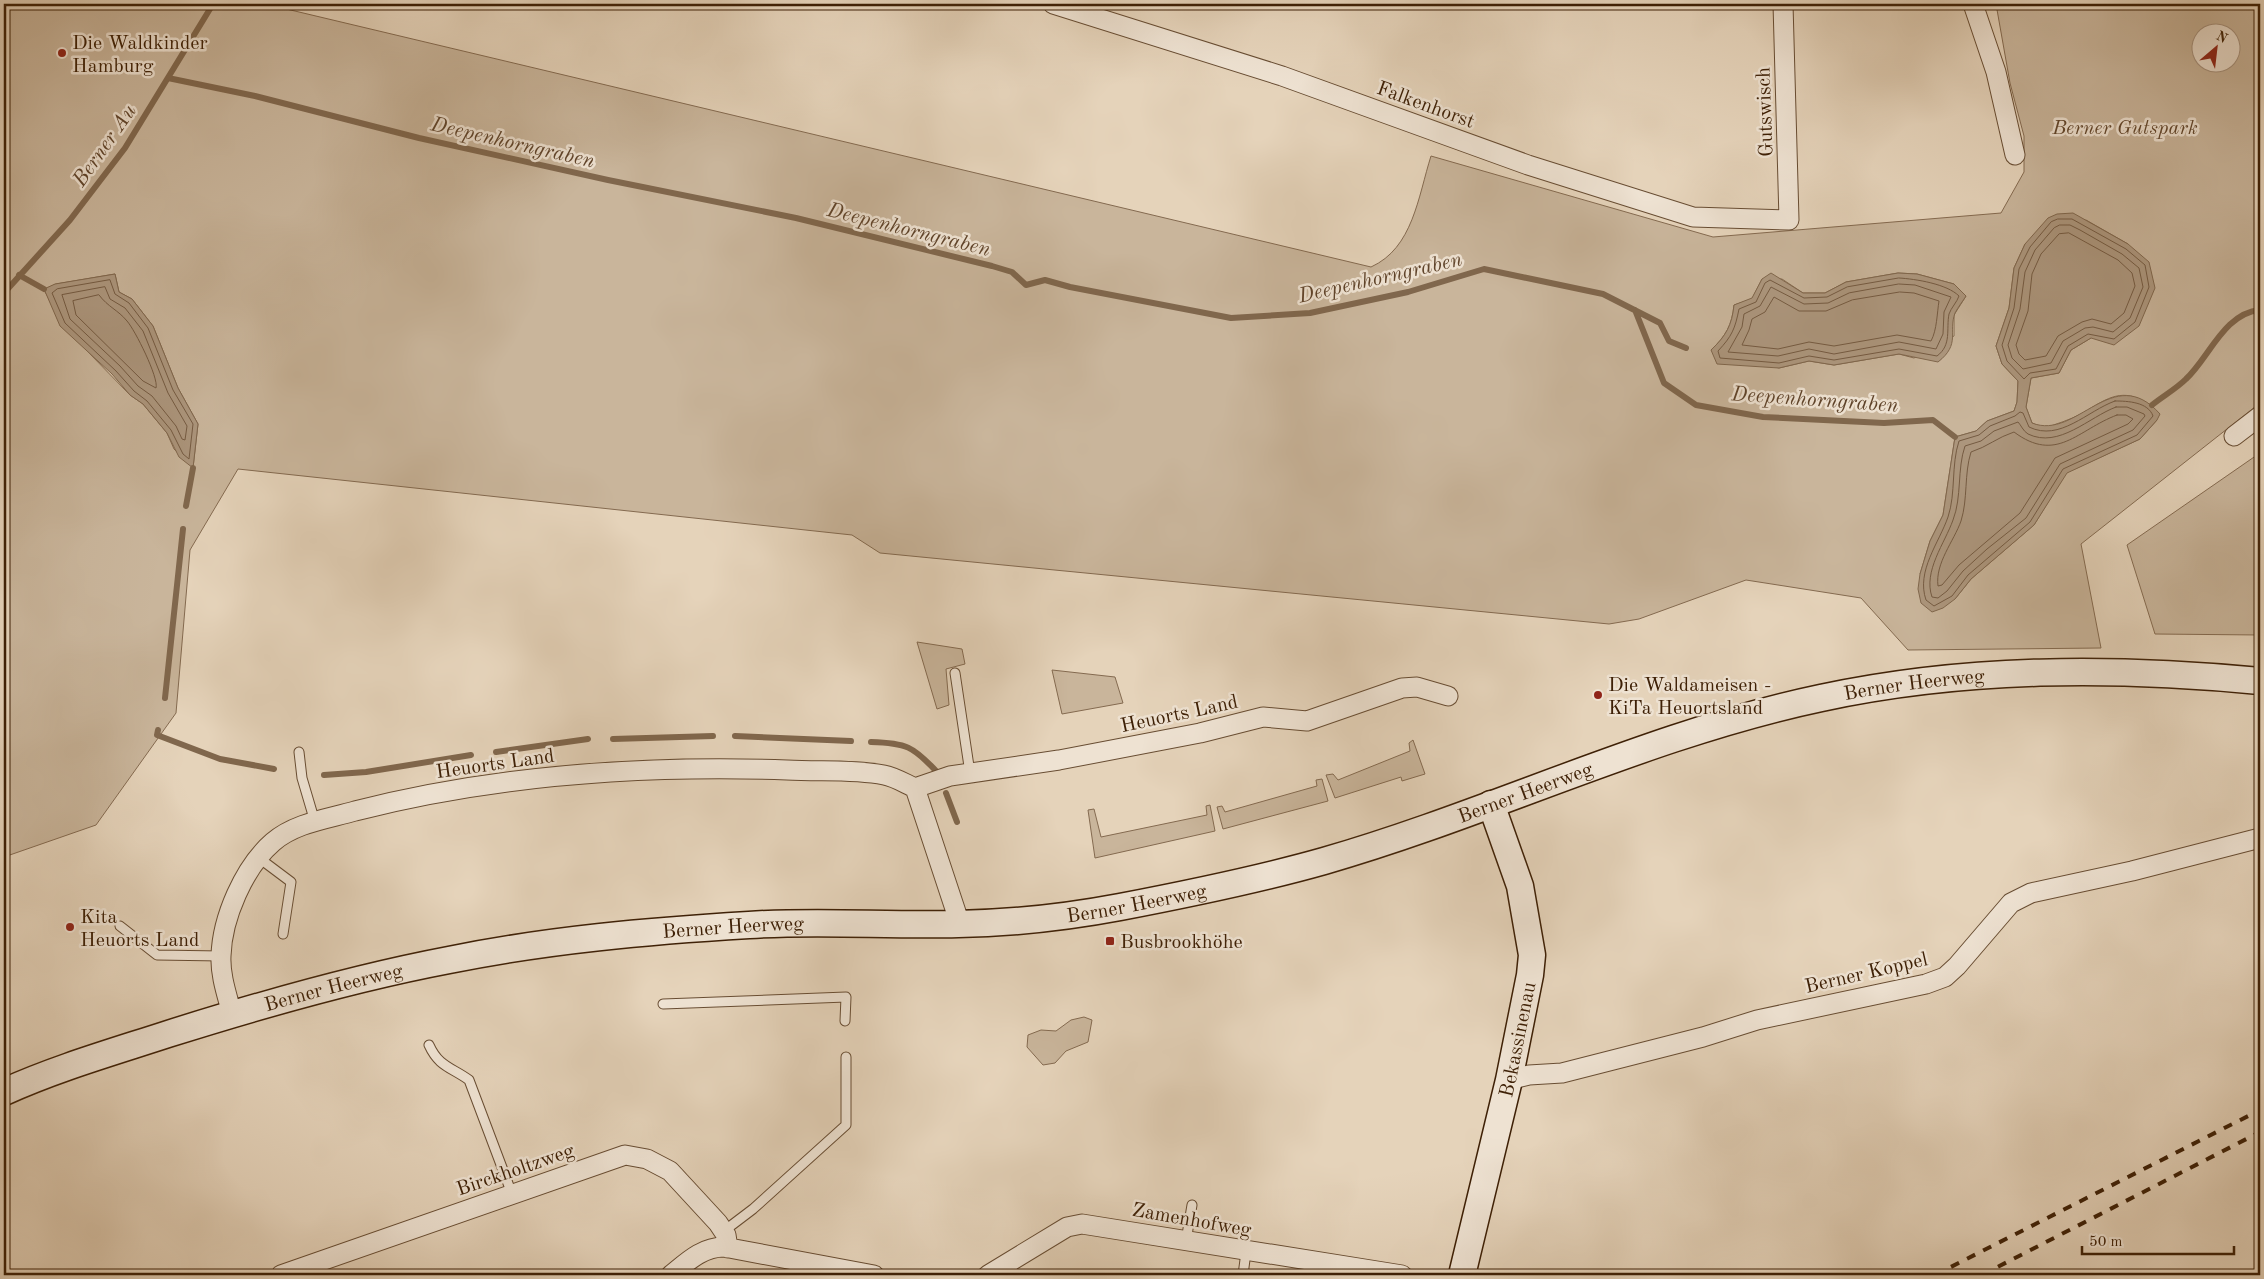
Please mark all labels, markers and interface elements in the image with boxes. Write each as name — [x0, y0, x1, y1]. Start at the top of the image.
north arrow — [2192, 22, 2242, 72]
text: N — [2214, 29, 2230, 46]
place label: Die Waldkinder Hamburg — [72, 34, 208, 77]
marker: Die Waldkinder Hamburg — [56, 47, 68, 59]
street label: Gutswisch — [1754, 67, 1778, 157]
street label: Falkenhorst — [1374, 79, 1477, 133]
water label: Berner Au — [69, 101, 141, 192]
water label: Deepenhorngraben — [428, 114, 597, 173]
park label: Berner Gutspark — [2051, 119, 2198, 139]
water label: Deepenhorngraben — [824, 200, 992, 261]
water label: Deepenhorngraben — [1295, 249, 1464, 308]
water label: Deepenhorngraben — [1730, 384, 1899, 417]
street label: Berner Heerweg — [1842, 667, 1986, 705]
place label: Die Waldameisen - KiTa Heuortsland — [1608, 676, 1771, 719]
marker: Die Waldameisen - KiTa Heuortsland — [1592, 689, 1604, 701]
street label: Heuorts Land — [1119, 693, 1240, 737]
street label: Heuorts Land — [435, 747, 556, 783]
street label: Berner Heerweg — [1456, 760, 1596, 828]
street label: Berner Heerweg — [1065, 882, 1209, 927]
place label: Kita Heuorts Land — [80, 908, 200, 951]
street label: Berner Heerweg — [662, 915, 804, 943]
marker: Kita Heuorts Land — [64, 921, 76, 933]
place label: Busbrookhöhe — [1120, 933, 1243, 953]
marker: Busbrookhöhe — [1104, 935, 1116, 947]
street label: Berner Koppel — [1803, 950, 1930, 998]
street label: Berner Heerweg — [262, 962, 405, 1016]
street label: Bekassinenau — [1497, 980, 1540, 1100]
street label: Birckholtzweg — [454, 1141, 577, 1200]
street label: Zamenhofweg — [1130, 1201, 1253, 1241]
scale bar — [2082, 1224, 2234, 1256]
text: 50 m — [2089, 1235, 2123, 1250]

